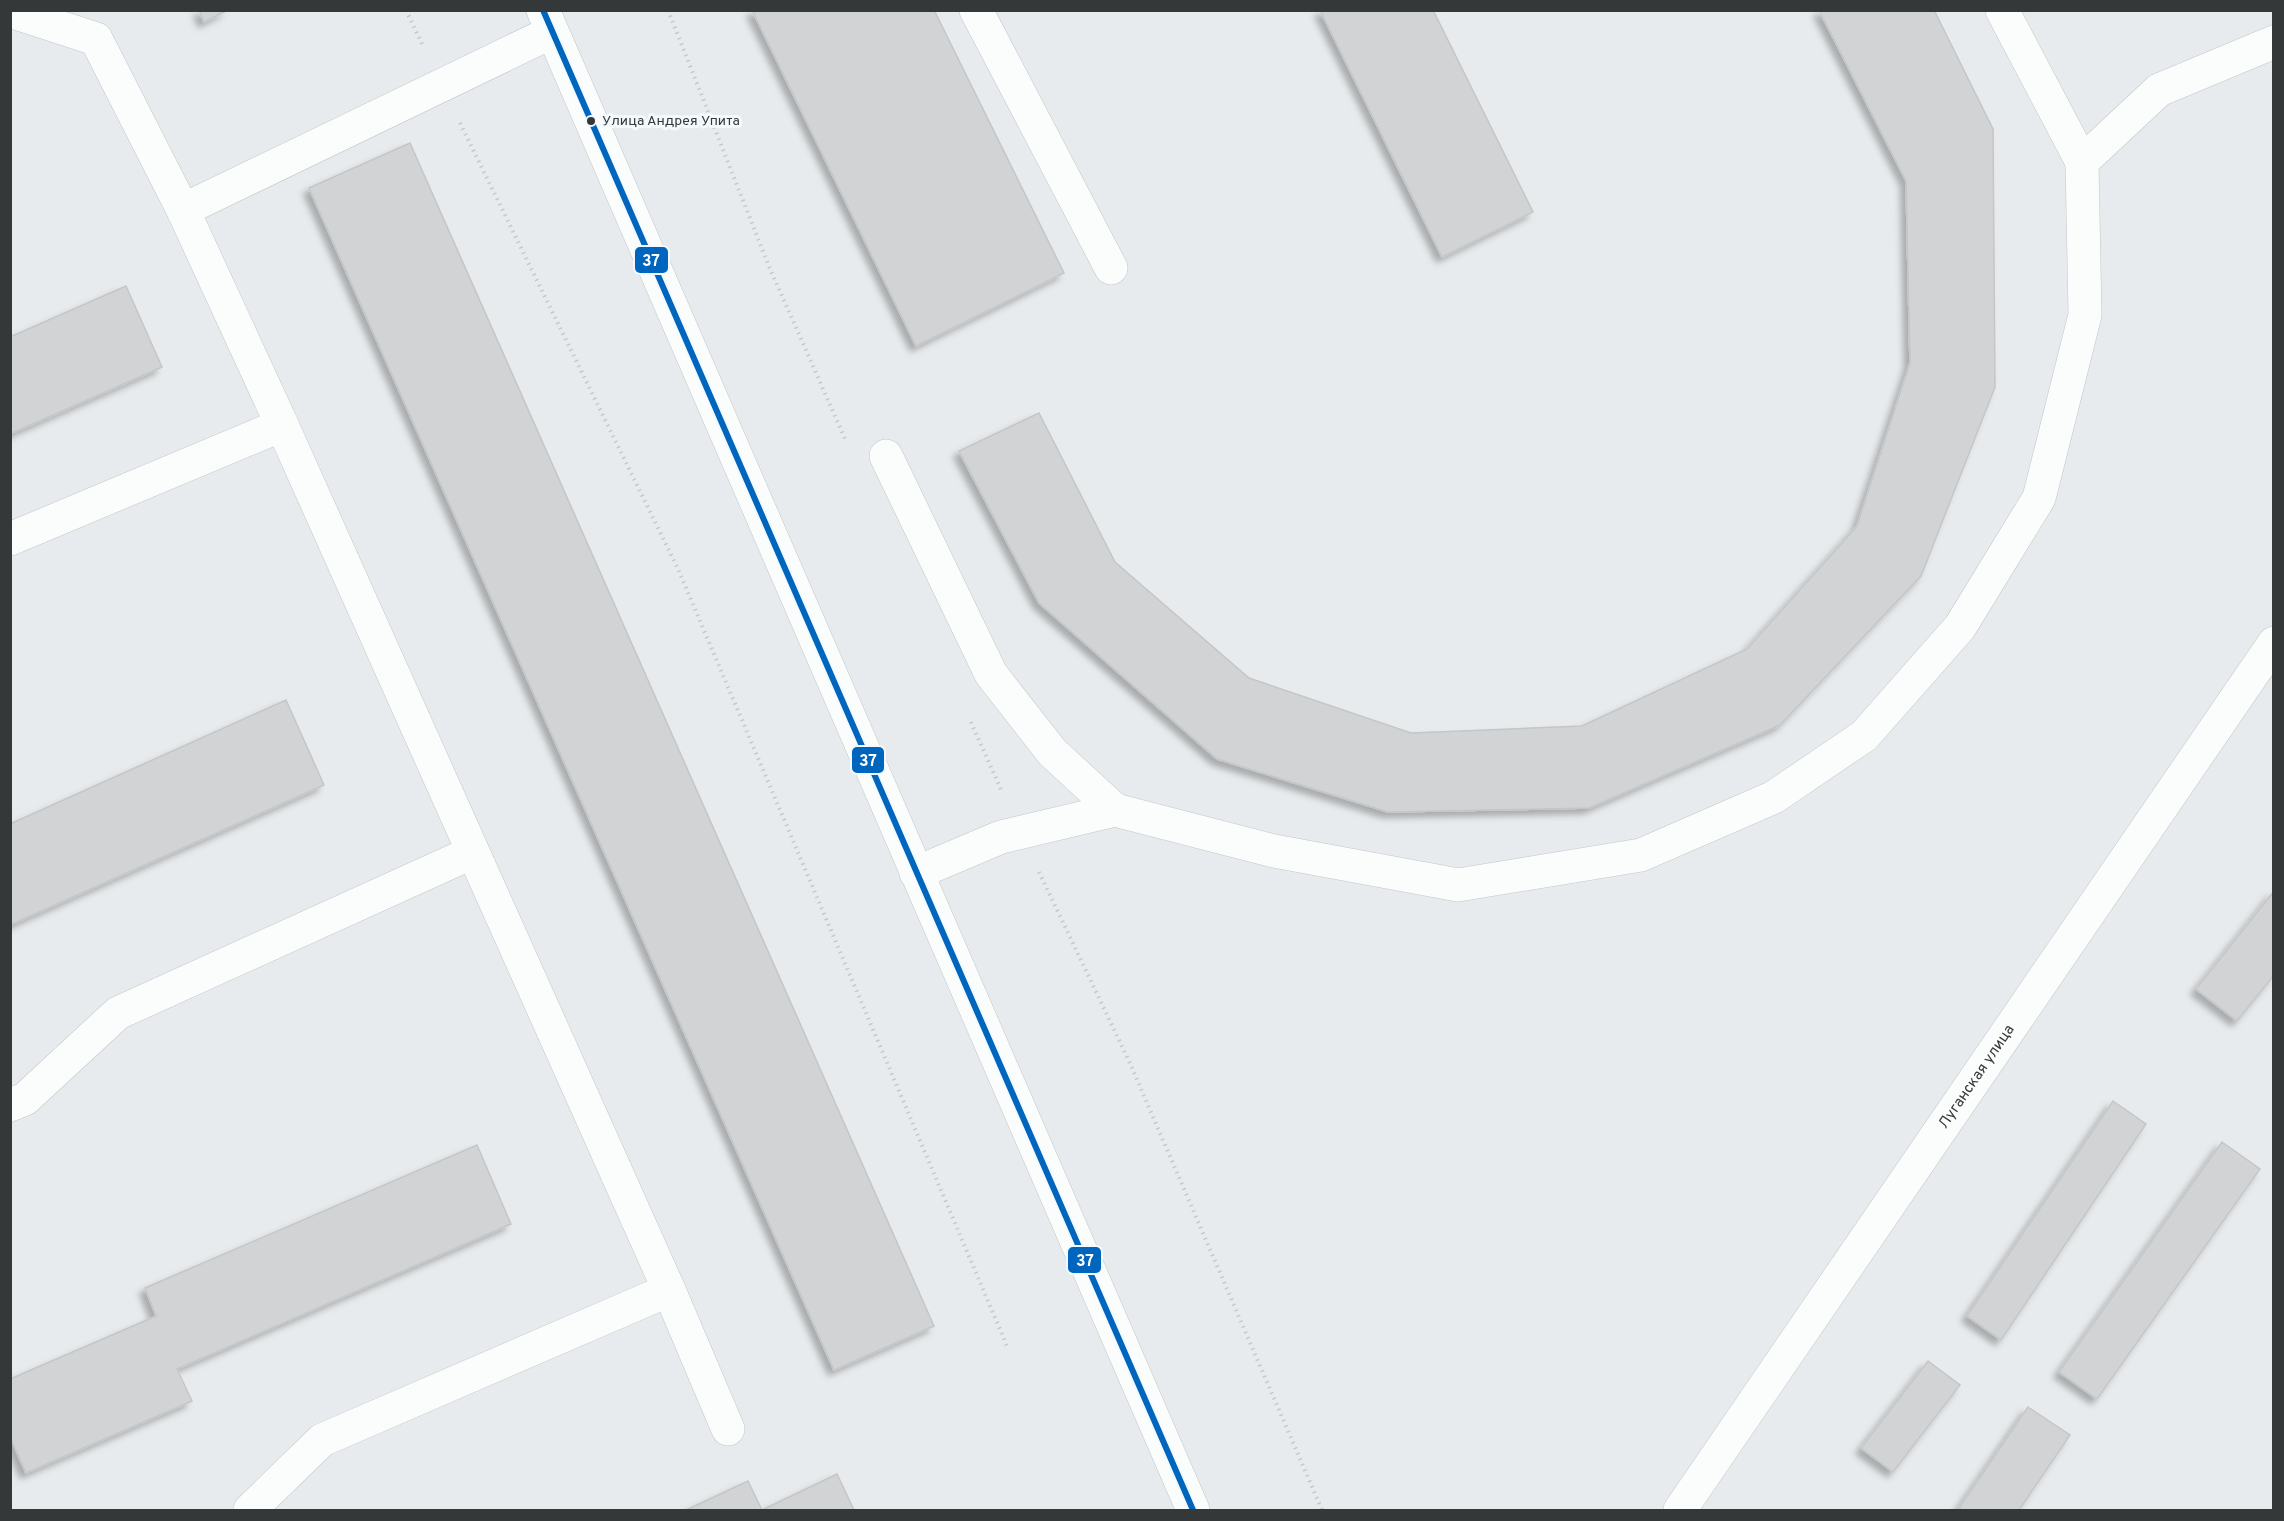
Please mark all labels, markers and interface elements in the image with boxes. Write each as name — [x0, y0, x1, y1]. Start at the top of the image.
place label: Улица Андрея Упита — [602, 113, 740, 130]
marker: Улица Андрея Упита — [585, 115, 597, 127]
line badge: 37 — [634, 246, 669, 274]
text: 37 — [642, 252, 660, 272]
line badge: 37 — [851, 746, 885, 774]
text: 37 — [859, 752, 877, 772]
street label: Луганская улица — [1934, 1021, 2019, 1133]
line badge: 37 — [1067, 1246, 1102, 1274]
text: 37 — [1076, 1252, 1094, 1272]

